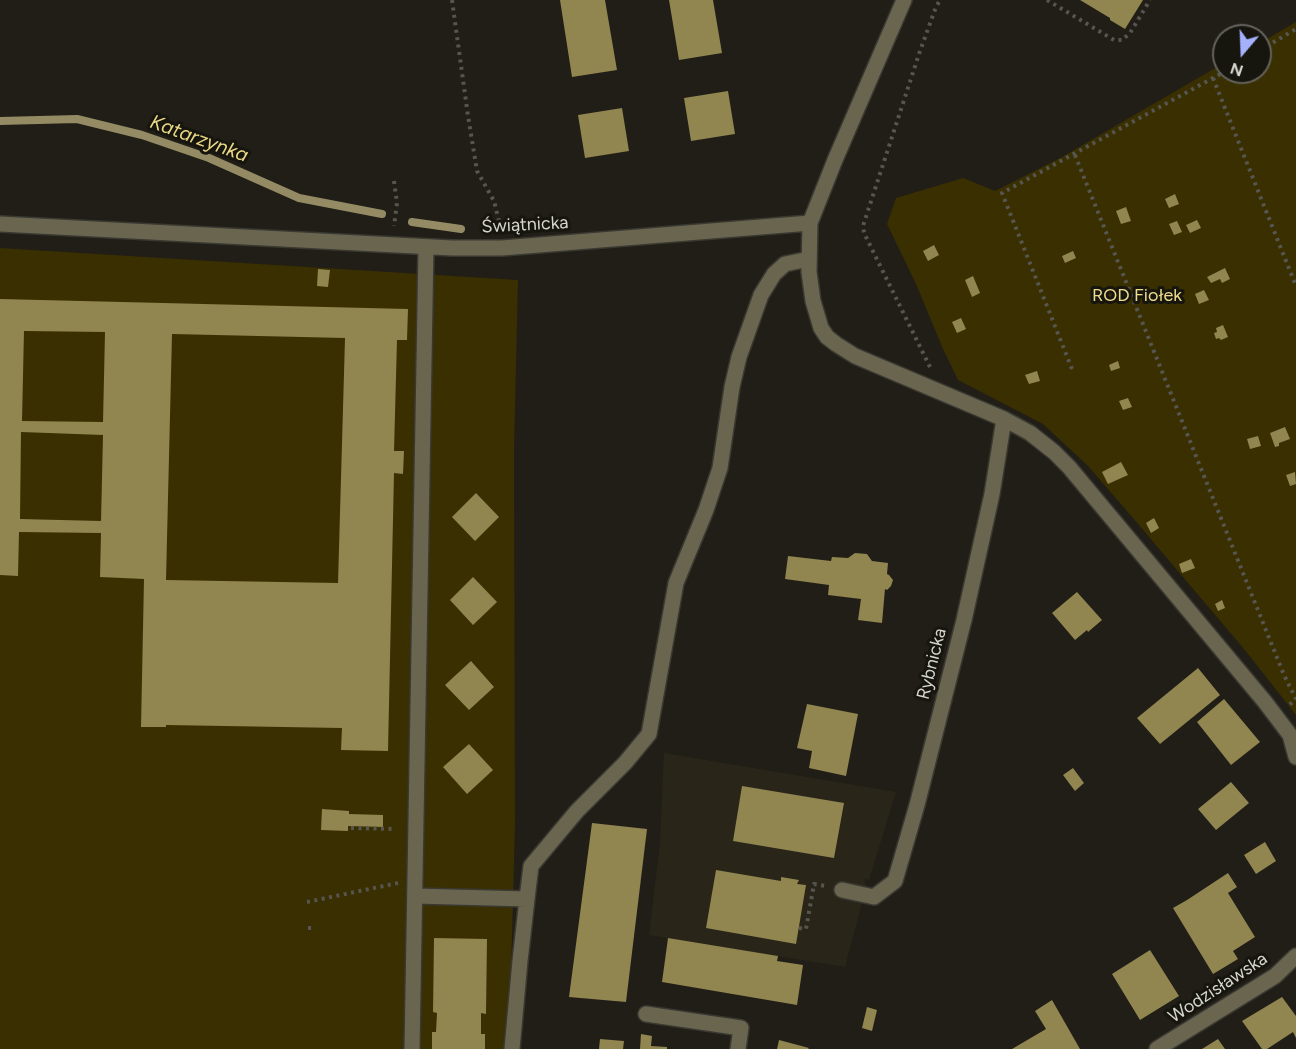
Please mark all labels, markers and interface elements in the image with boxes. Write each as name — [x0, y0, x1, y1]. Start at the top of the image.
north arrow — [1212, 24, 1272, 84]
text: N — [1228, 59, 1246, 81]
water label: Katarzynka — [147, 110, 251, 168]
street label: Świątnicka — [481, 212, 569, 238]
park label: ROD Fiołek — [1092, 285, 1182, 307]
street label: Rybnicka — [913, 626, 951, 702]
street label: Wodzisławska — [1165, 948, 1271, 1028]

